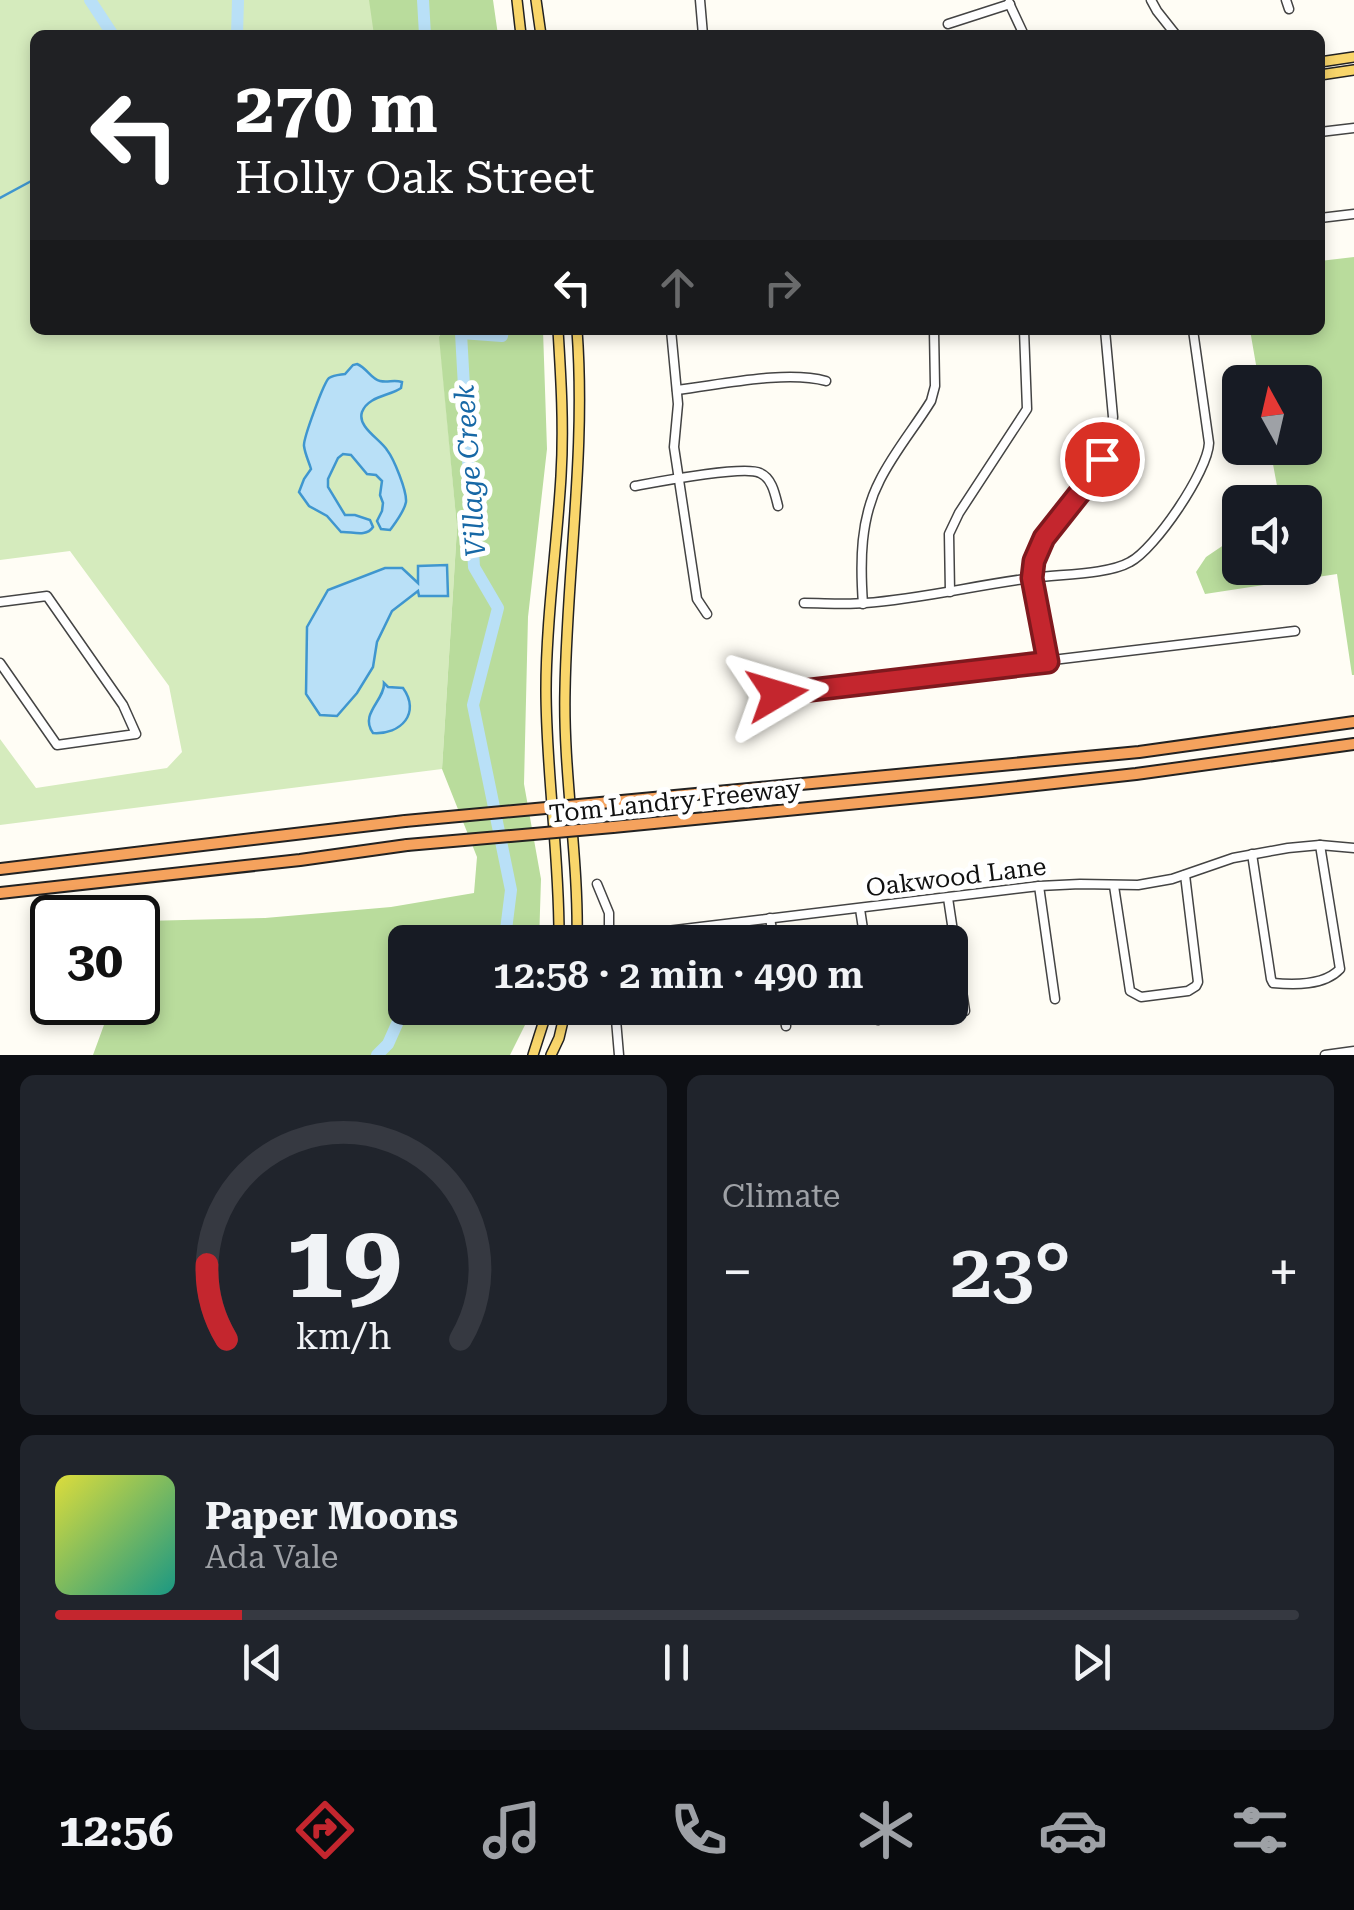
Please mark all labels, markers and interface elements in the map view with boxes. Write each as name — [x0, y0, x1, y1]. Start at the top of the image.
text: 270 m — [235, 67, 438, 149]
icon: left — [70, 70, 200, 200]
text: Holly Oak Street — [235, 151, 595, 204]
icon: left — [545, 260, 600, 315]
icon: ahead — [650, 260, 705, 315]
icon: right — [755, 260, 810, 315]
north arrow — [1222, 365, 1322, 465]
map controls — [1222, 365, 1322, 585]
water label: Village Creek — [447, 383, 492, 558]
pin — [1060, 417, 1145, 502]
icon: arrive — [1075, 432, 1130, 487]
button: sound — [1222, 485, 1322, 585]
position arrow — [725, 642, 829, 746]
street label: Tom Landry Freeway — [548, 773, 803, 829]
street label: Oakwood Lane — [864, 852, 1048, 902]
speed limit sign: 30 — [30, 895, 160, 1025]
text: 12:58 · 2 min · 490 m — [493, 953, 864, 997]
text: Climate — [722, 1177, 840, 1215]
text: 19 — [285, 1201, 402, 1322]
text: 23° — [950, 1227, 1071, 1315]
text: − — [722, 1240, 753, 1304]
text: + — [1268, 1240, 1299, 1304]
text: km/h — [296, 1316, 391, 1358]
text: Paper Moons — [205, 1494, 458, 1538]
text: Ada Vale — [205, 1538, 338, 1576]
icon: previous — [235, 1635, 290, 1690]
icon: pause — [649, 1635, 704, 1690]
icon: next — [1064, 1635, 1119, 1690]
icon: directions — [290, 1795, 360, 1865]
icon: music — [477, 1795, 547, 1865]
icon: phone — [664, 1795, 734, 1865]
icon: climate — [851, 1795, 921, 1865]
icon: car — [1038, 1795, 1108, 1865]
icon: filters — [1225, 1795, 1295, 1865]
text: 12:56 — [59, 1804, 173, 1857]

